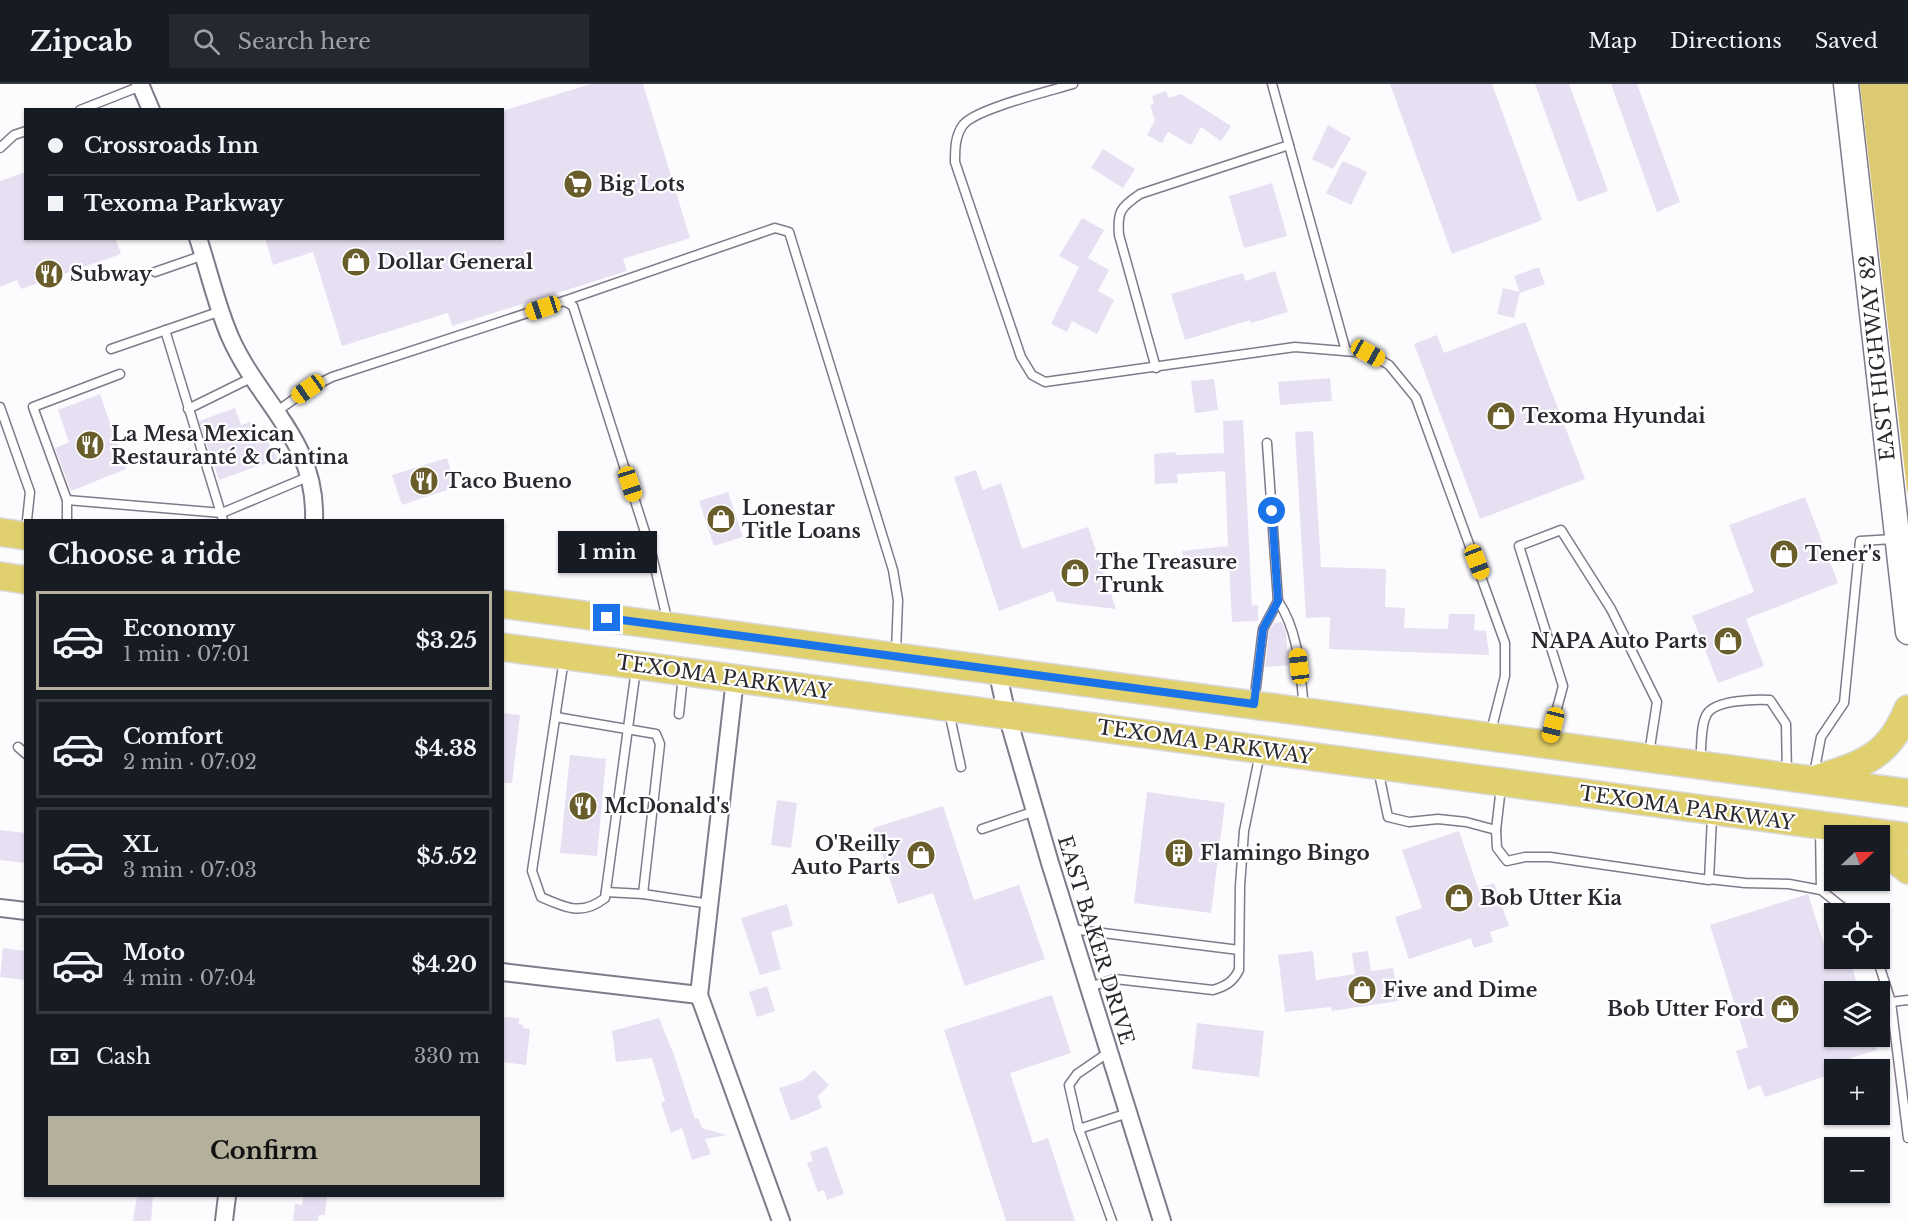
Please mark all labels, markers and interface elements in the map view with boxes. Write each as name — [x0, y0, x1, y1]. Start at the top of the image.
search box — [169, 14, 589, 68]
text: Zipcab — [30, 24, 133, 59]
icon: search — [190, 25, 223, 58]
text: Search here — [238, 28, 371, 55]
text: Map — [1588, 28, 1637, 54]
text: Directions — [1670, 28, 1782, 54]
text: Saved — [1815, 28, 1878, 54]
text: Crossroads Inn — [84, 132, 259, 159]
supermarket icon: Big Lots — [562, 168, 594, 200]
place label: Big Lots — [599, 172, 685, 196]
text: Texoma Parkway — [84, 190, 284, 217]
shop icon: Dollar General — [340, 246, 372, 278]
place label: Dollar General — [377, 250, 533, 274]
street label: EAST HIGHWAY 82 — [1854, 254, 1900, 462]
restaurant icon: Subway — [33, 258, 65, 290]
place label: Subway — [70, 262, 153, 286]
car — [523, 294, 563, 322]
car — [1348, 336, 1388, 370]
car — [288, 371, 328, 407]
shop icon: Texoma Hyundai — [1485, 400, 1517, 432]
place label: Texoma Hyundai — [1522, 404, 1706, 428]
place label: La Mesa Mexican Restauranté & Cantina — [111, 422, 349, 469]
restaurant icon: La Mesa Mexican Restauranté & Cantina — [74, 429, 106, 461]
car — [616, 464, 644, 504]
restaurant icon: Taco Bueno — [408, 465, 440, 497]
place label: Taco Bueno — [445, 469, 572, 493]
place label: Lonestar Title Loans — [742, 496, 861, 543]
route start — [1258, 497, 1285, 524]
shop icon: Lonestar Title Loans — [705, 503, 737, 535]
callout: 1 min — [558, 531, 656, 573]
text: Choose a ride — [48, 538, 241, 571]
shop icon: Tener's — [1768, 538, 1800, 570]
text: 1 min — [579, 540, 636, 564]
car — [1462, 542, 1492, 582]
place label: Tener's — [1805, 542, 1881, 566]
place label: The Treasure Trunk — [1096, 550, 1237, 597]
shop icon: The Treasure Trunk — [1059, 557, 1091, 589]
route end — [593, 604, 620, 631]
icon: car — [51, 614, 105, 668]
text: Economy — [123, 615, 235, 642]
shop icon: NAPA Auto Parts — [1712, 625, 1744, 657]
text: $3.25 — [416, 627, 477, 654]
place label: NAPA Auto Parts — [1531, 629, 1707, 653]
text: 1 min · 07:01 — [123, 642, 250, 666]
car — [1288, 647, 1310, 685]
street label: TEXOMA PARKWAY — [615, 650, 834, 704]
car — [1540, 705, 1566, 745]
street label: TEXOMA PARKWAY — [1096, 715, 1315, 769]
icon: car — [51, 722, 105, 776]
text: Comfort — [123, 723, 223, 750]
text: $4.38 — [415, 735, 477, 762]
text: 2 min · 07:02 — [123, 750, 257, 774]
street label: TEXOMA PARKWAY — [1578, 781, 1797, 835]
restaurant icon: McDonald's — [567, 790, 599, 822]
place label: McDonald's — [604, 794, 730, 818]
north arrow — [1824, 825, 1890, 891]
map controls — [1824, 825, 1890, 1203]
icon: car — [51, 830, 105, 884]
text: XL — [123, 831, 158, 858]
place label: O'Reilly Auto Parts — [790, 832, 901, 879]
street label: EAST BAKER DRIVE — [1053, 833, 1139, 1047]
building icon: Flamingo Bingo — [1163, 837, 1195, 869]
shop icon: O'Reilly Auto Parts — [905, 839, 937, 871]
place label: Flamingo Bingo — [1200, 841, 1370, 865]
text: $5.52 — [417, 843, 477, 870]
text: 3 min · 07:03 — [123, 858, 257, 882]
shop icon: Bob Utter Kia — [1443, 882, 1475, 914]
place label: Bob Utter Kia — [1480, 886, 1623, 910]
button: locate — [1824, 903, 1890, 969]
icon: car — [51, 938, 105, 992]
text: Moto — [123, 939, 185, 966]
text: $4.20 — [412, 951, 477, 978]
text: 4 min · 07:04 — [123, 966, 256, 990]
shop icon: Five and Dime — [1346, 974, 1378, 1006]
place label: Five and Dime — [1383, 978, 1538, 1002]
button: layers — [1824, 981, 1890, 1047]
shop icon: Bob Utter Ford — [1769, 993, 1801, 1025]
place label: Bob Utter Ford — [1607, 997, 1764, 1021]
icon: cash — [48, 1040, 81, 1073]
text: Cash — [96, 1043, 151, 1070]
text: 330 m — [414, 1044, 480, 1068]
button: + — [1824, 1059, 1890, 1125]
button: Confirm — [48, 1116, 480, 1185]
button: − — [1824, 1137, 1890, 1203]

